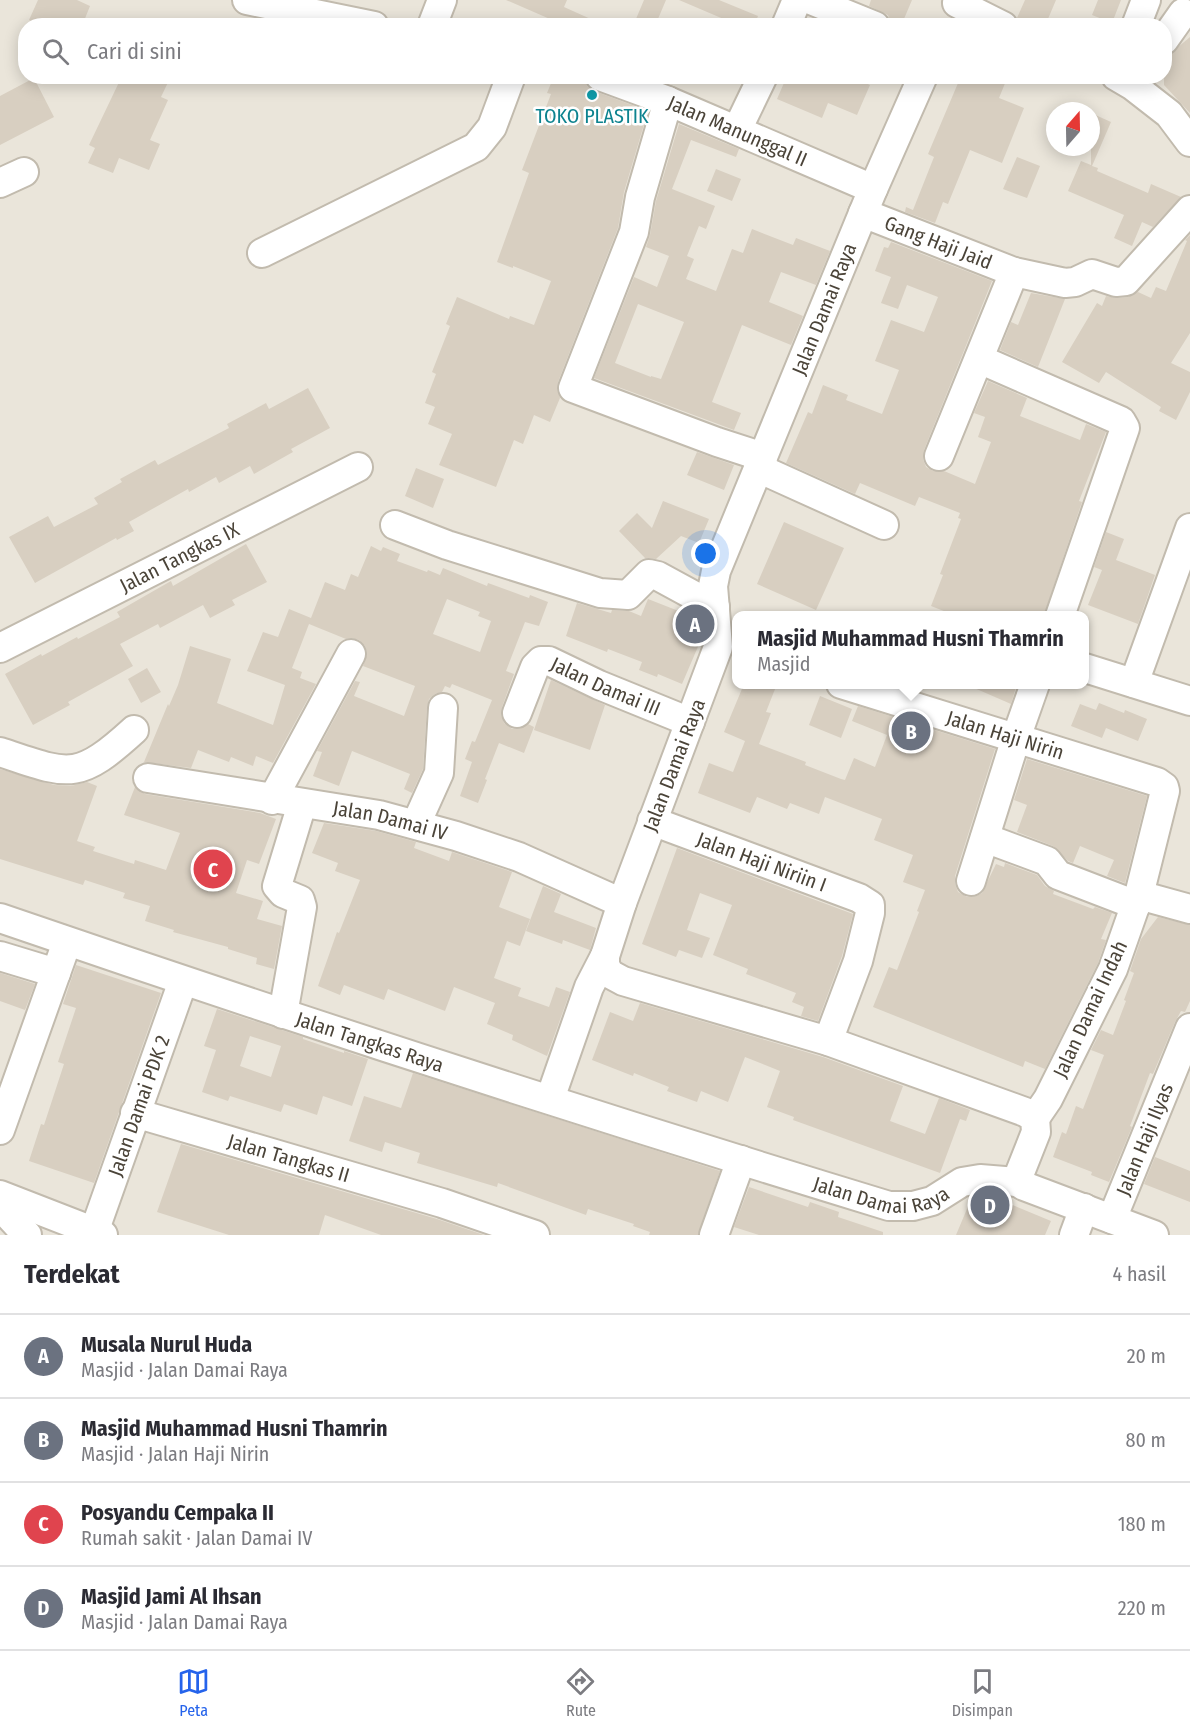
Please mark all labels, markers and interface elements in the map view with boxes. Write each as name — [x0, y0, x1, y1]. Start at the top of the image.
search box — [18, 18, 1172, 84]
icon: search — [39, 35, 72, 68]
text: Cari di sini — [87, 38, 182, 65]
marker: TOKO PLASTIK — [585, 88, 599, 102]
street label: Jalan Manunggal II — [664, 90, 811, 171]
north arrow — [1046, 102, 1100, 156]
place label: TOKO PLASTIK — [535, 104, 649, 128]
street label: Gang Haji Jaid — [881, 211, 996, 274]
street label: Jalan Damai Raya — [787, 240, 861, 378]
street label: Jalan Tangkas IX — [116, 517, 243, 597]
your location — [691, 539, 720, 568]
pin: A — [676, 602, 714, 646]
popup — [732, 611, 1089, 689]
text: Masjid Muhammad Husni Thamrin — [757, 625, 1064, 652]
street label: Jalan Damai III — [547, 652, 664, 721]
text: Masjid — [757, 652, 811, 676]
street label: Jalan Damai Raya — [638, 695, 710, 835]
street label: Jalan Haji Nirin — [944, 705, 1067, 764]
pin: B — [892, 708, 930, 754]
street label: Jalan Damai IV — [331, 796, 451, 845]
street label: Jalan Haji Niriin I — [693, 827, 830, 897]
pin: C — [194, 846, 232, 892]
street label: Jalan Damai Indah — [1048, 937, 1132, 1081]
street label: Jalan Tangkas Raya — [293, 1006, 447, 1077]
street label: Jalan Damai PDK 2 — [103, 1032, 175, 1179]
street label: Jalan Haji Ilyas — [1111, 1080, 1178, 1199]
street label: Jalan Tangkas II — [225, 1129, 352, 1187]
street label: Jalan Damai Raya — [810, 1171, 954, 1218]
pin: D — [970, 1182, 1010, 1228]
text: Terdekat — [24, 1259, 120, 1290]
text: 4 hasil — [1113, 1262, 1166, 1286]
text: Musala Nurul Huda — [81, 1331, 252, 1358]
text: A — [38, 1344, 49, 1368]
text: 20 m — [1127, 1344, 1166, 1368]
text: Masjid · Jalan Damai Raya — [81, 1358, 288, 1382]
text: Masjid Muhammad Husni Thamrin — [81, 1415, 387, 1442]
text: B — [38, 1428, 49, 1452]
text: 80 m — [1126, 1428, 1166, 1452]
text: Masjid · Jalan Haji Nirin — [81, 1442, 269, 1466]
text: Posyandu Cempaka II — [81, 1499, 274, 1526]
text: C — [38, 1512, 49, 1536]
text: 180 m — [1118, 1512, 1166, 1536]
text: Rumah sakit · Jalan Damai IV — [81, 1526, 312, 1550]
text: Masjid Jami Al Ihsan — [81, 1583, 262, 1610]
text: D — [38, 1596, 49, 1620]
text: 220 m — [1118, 1596, 1166, 1620]
text: Masjid · Jalan Damai Raya — [81, 1610, 288, 1634]
tab: Peta — [177, 1665, 210, 1720]
tab: Rute — [564, 1665, 597, 1720]
tab: Disimpan — [952, 1665, 1013, 1720]

